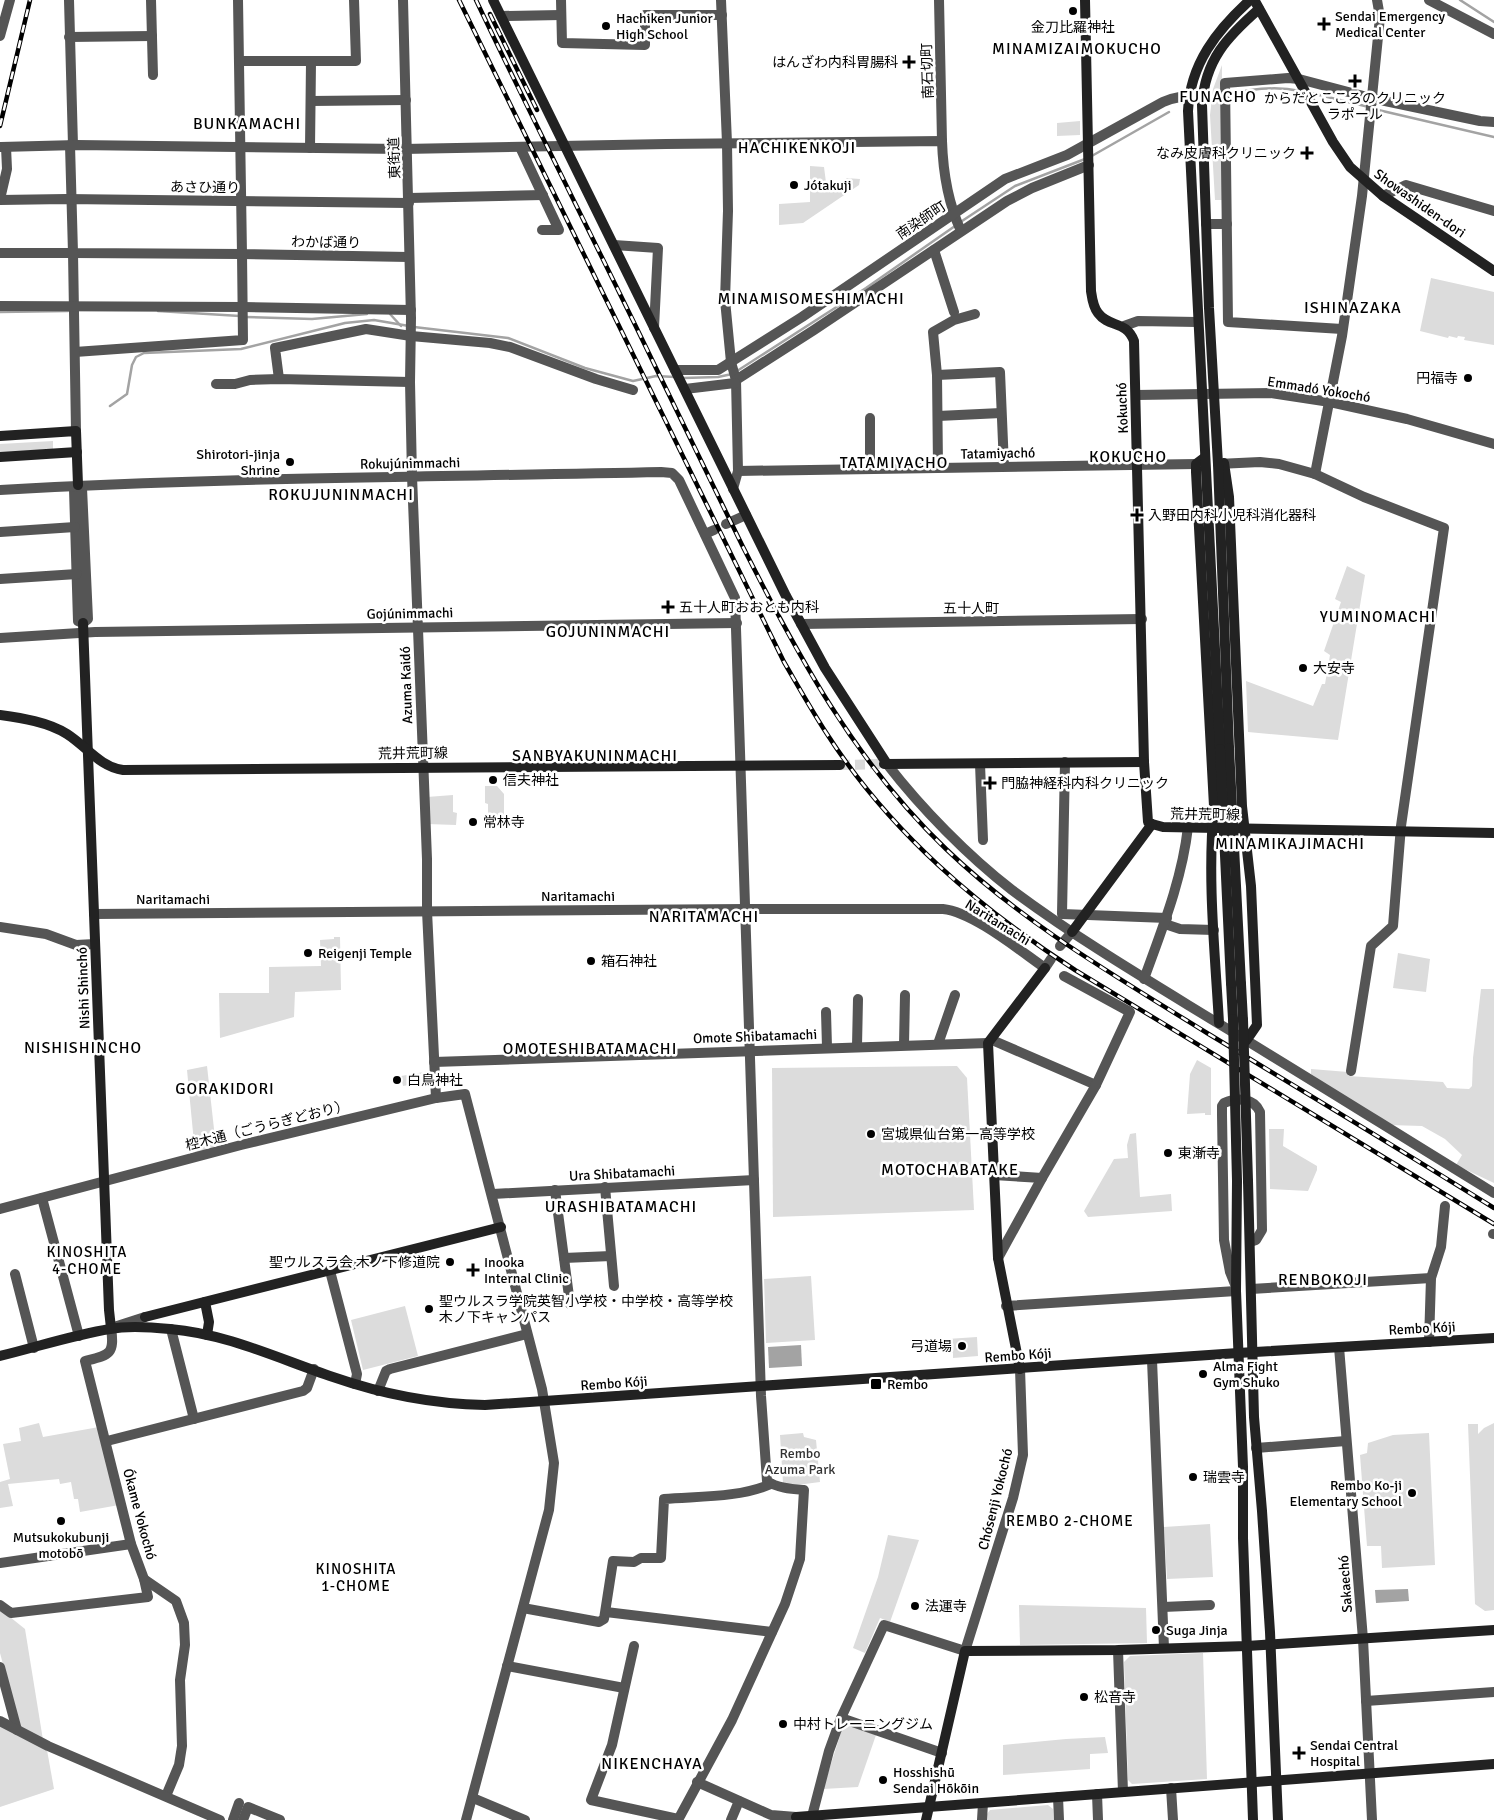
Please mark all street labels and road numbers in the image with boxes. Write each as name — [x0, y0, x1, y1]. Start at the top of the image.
street label: 南石切町 — [918, 43, 937, 99]
street label: 東街道 — [385, 137, 404, 179]
street label: Showashiden-dori — [1371, 165, 1469, 241]
street label: あさひ通り — [170, 178, 240, 197]
street label: 南染師町 — [893, 198, 949, 243]
street label: わかば通り — [291, 233, 361, 252]
street label: Emmadó Yokochó — [1266, 373, 1372, 406]
street label: Kokuchó — [1113, 382, 1132, 434]
street label: Tatamiyachó — [961, 444, 1035, 463]
street label: Rokujúnimmachi — [360, 454, 460, 473]
street label: 五十人町 — [943, 600, 999, 617]
street label: Gojúnimmachi — [367, 604, 453, 623]
street label: Azuma Kaidó — [397, 646, 416, 724]
street label: 荒井荒町線 — [378, 744, 448, 763]
street label: 荒井荒町線 — [1170, 805, 1240, 824]
street label: Naritamachi — [541, 888, 615, 905]
street label: Naritamachi — [136, 891, 210, 908]
street label: Naritamachi — [962, 896, 1034, 949]
street label: Nishi Shinchó — [74, 947, 93, 1029]
street label: Omote Shibatamachi — [693, 1026, 817, 1047]
street label: 椌木通（ごうらぎどおり） — [184, 1097, 351, 1154]
street label: Ura Shibatamachi — [568, 1162, 676, 1185]
street label: Rembo Kóji — [1388, 1318, 1456, 1339]
street label: Rembo Kóji — [984, 1345, 1052, 1366]
street label: Rembo Kóji — [580, 1373, 648, 1394]
street label: Chósenji Yokochó — [975, 1447, 1016, 1552]
street label: Ókame Yokochó — [119, 1467, 160, 1562]
street label: Sakaechó — [1335, 1555, 1356, 1613]

